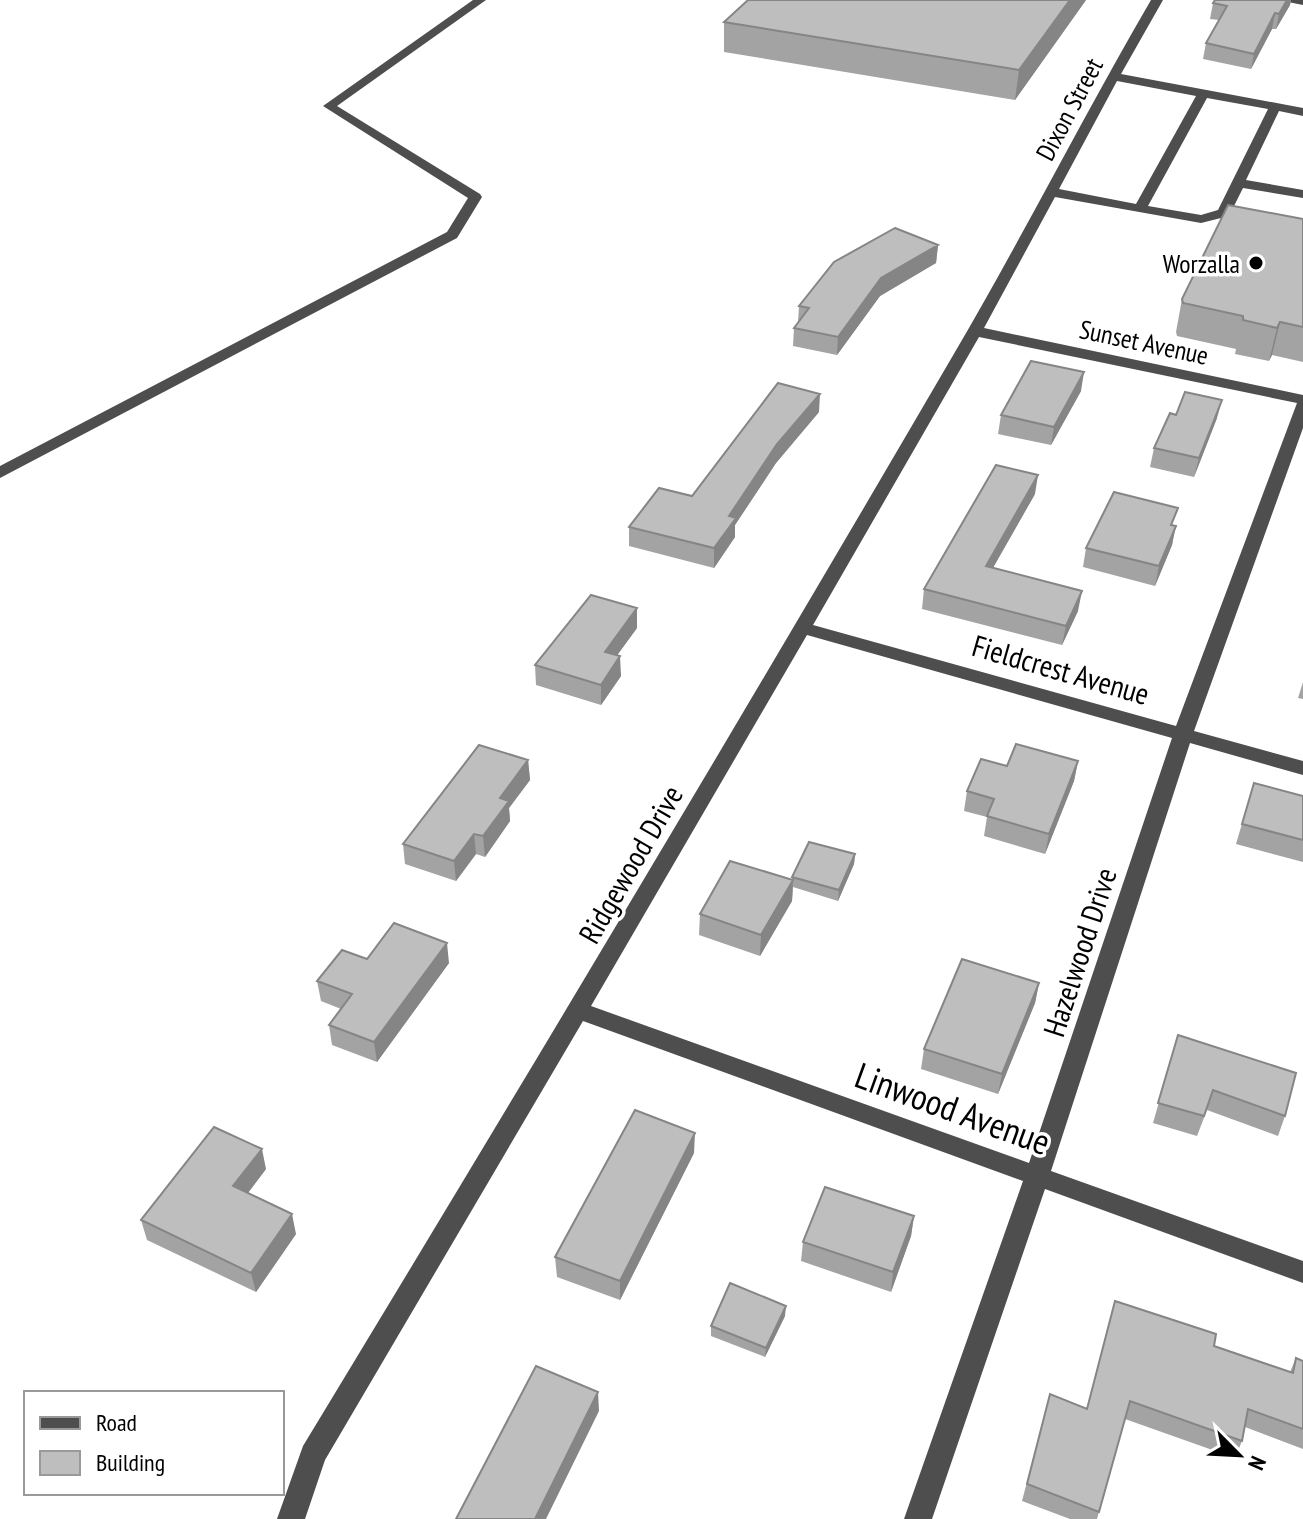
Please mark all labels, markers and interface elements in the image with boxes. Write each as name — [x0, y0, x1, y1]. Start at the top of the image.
street label: Dixon Street — [1028, 52, 1110, 166]
place label: Worzalla — [1163, 247, 1240, 280]
marker: Worzalla — [1247, 254, 1265, 272]
street label: Sunset Avenue — [1076, 312, 1212, 372]
street label: Fieldcrest Avenue — [968, 625, 1154, 713]
street label: Ridgewood Drive — [569, 778, 691, 950]
street label: Hazelwood Drive — [1033, 863, 1125, 1041]
street label: Linwood Avenue — [849, 1051, 1057, 1165]
legend — [24, 1391, 284, 1495]
text: Road — [96, 1407, 137, 1438]
north arrow — [1199, 1415, 1279, 1495]
text: Building — [96, 1447, 165, 1478]
text: N — [1242, 1452, 1272, 1474]

